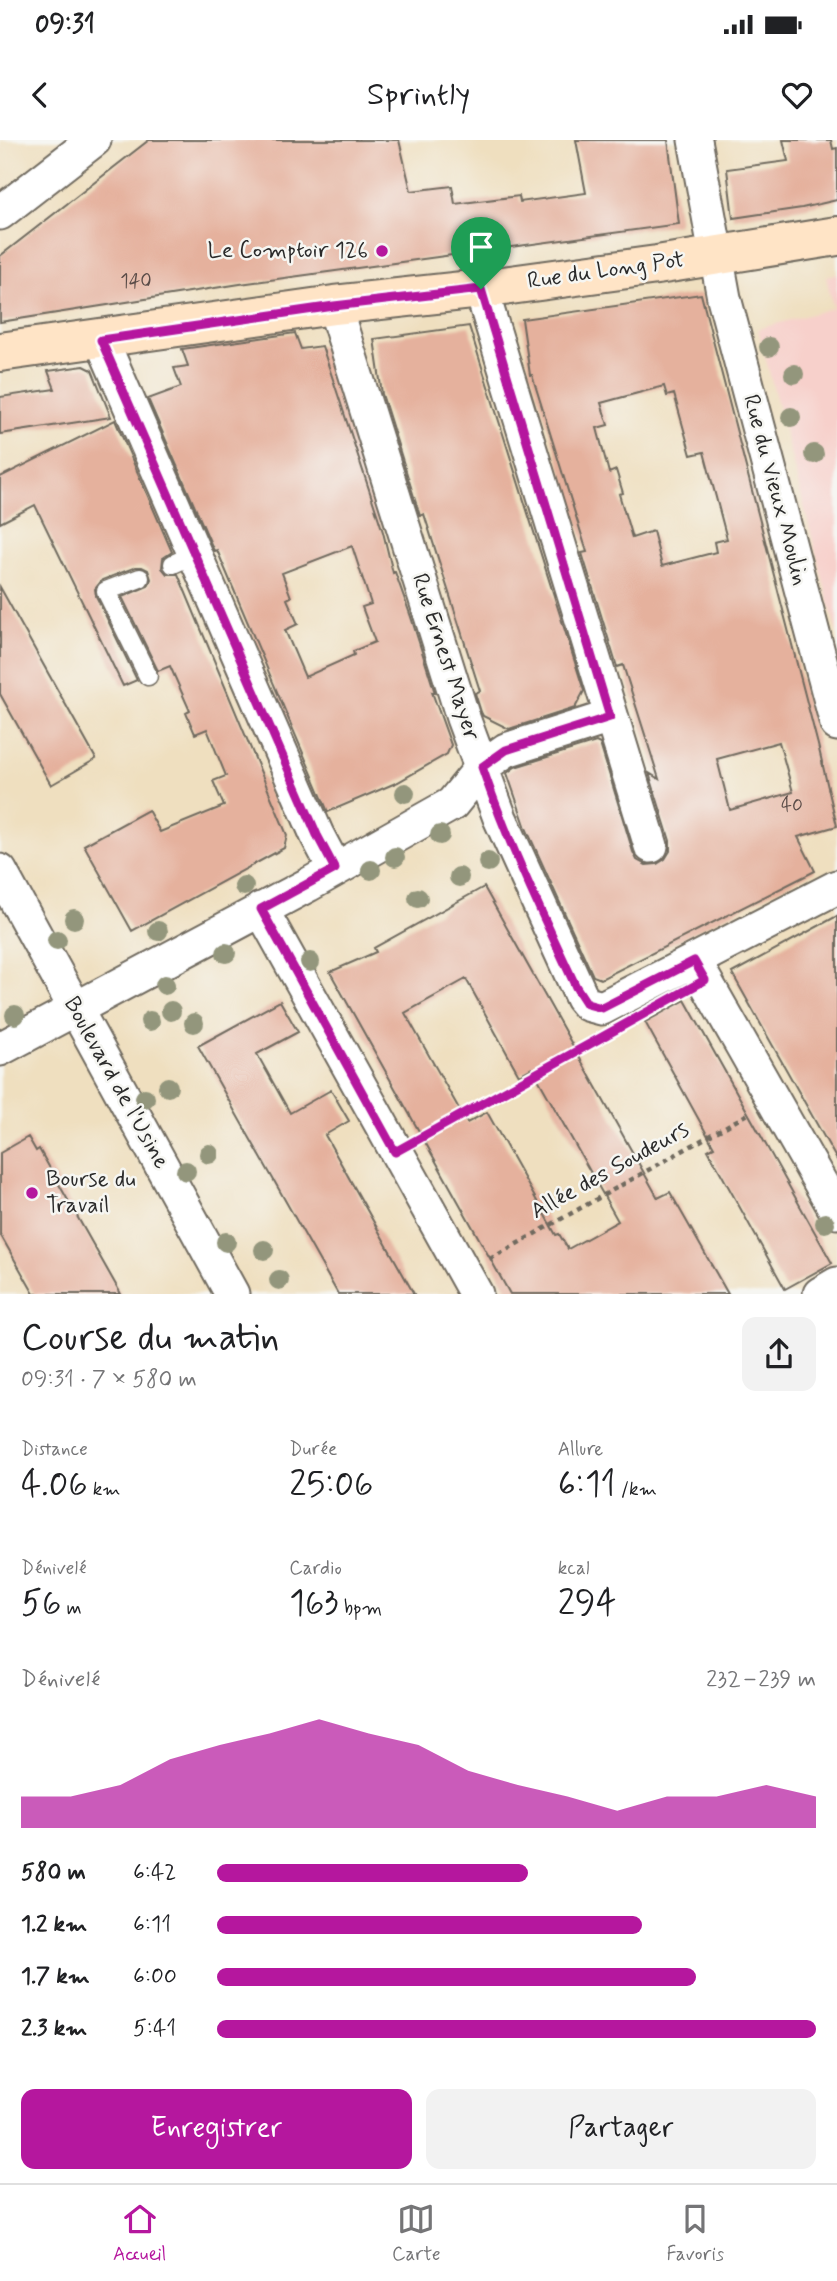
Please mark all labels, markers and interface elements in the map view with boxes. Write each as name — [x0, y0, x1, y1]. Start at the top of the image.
text: 09:31 — [35, 8, 95, 42]
text: Sprintly — [367, 74, 470, 116]
icon: back — [21, 76, 59, 114]
icon: heart — [778, 76, 816, 114]
pin — [451, 217, 511, 289]
icon: arrive — [462, 228, 500, 266]
place label: Le Comptoir 126 — [208, 236, 368, 266]
marker: Le Comptoir 126 — [374, 243, 390, 259]
street label: Rue du Long Pot — [526, 245, 686, 297]
house number: 140 — [120, 269, 152, 294]
street label: Rue du Vieux Moulin — [735, 391, 815, 589]
street label: Rue Ernest Mayer — [404, 570, 486, 745]
house number: 40 — [781, 793, 803, 818]
street label: Boulevard de l'Usine — [56, 991, 176, 1175]
street label: Allée des Soudeurs — [526, 1115, 694, 1227]
place label: Bourse du Travail — [46, 1165, 136, 1221]
marker: Bourse du Travail — [24, 1185, 40, 1201]
text: Course du matin — [21, 1314, 279, 1363]
button: share — [742, 1317, 816, 1391]
text: 09:31 · 7 × 580 m — [21, 1365, 197, 1395]
text: Distance — [21, 1437, 88, 1462]
text: Durée — [289, 1437, 337, 1462]
text: Allure — [558, 1437, 603, 1462]
text: 4.06 — [21, 1462, 88, 1508]
text: 25:06 — [289, 1462, 373, 1508]
text: 6:11 — [558, 1462, 616, 1508]
text: km — [88, 1477, 120, 1502]
text: /km — [616, 1477, 657, 1502]
text: Dénivelé — [21, 1556, 87, 1581]
text: Cardio — [289, 1556, 342, 1581]
text: kcal — [558, 1556, 590, 1581]
text: 56 — [21, 1581, 61, 1627]
text: 163 — [289, 1581, 339, 1627]
text: 294 — [558, 1581, 616, 1627]
text: m — [61, 1596, 82, 1621]
text: bpm — [339, 1596, 382, 1621]
text: Dénivelé — [21, 1665, 100, 1695]
text: 232–239 m — [706, 1665, 816, 1695]
text: 580 m — [21, 1858, 86, 1888]
text: 6:42 — [133, 1858, 176, 1888]
text: 1.2 km — [21, 1910, 87, 1940]
text: 6:11 — [133, 1910, 171, 1940]
text: 1.7 km — [21, 1962, 90, 1992]
text: 6:00 — [133, 1962, 177, 1992]
text: 2.3 km — [21, 2014, 87, 2044]
text: 5:41 — [133, 2014, 176, 2044]
button: Enregistrer — [21, 2089, 412, 2169]
button: Partager — [426, 2089, 816, 2169]
tab: Accueil — [113, 2200, 166, 2267]
tab: Carte — [392, 2200, 441, 2267]
tab: Favoris — [666, 2200, 724, 2267]

